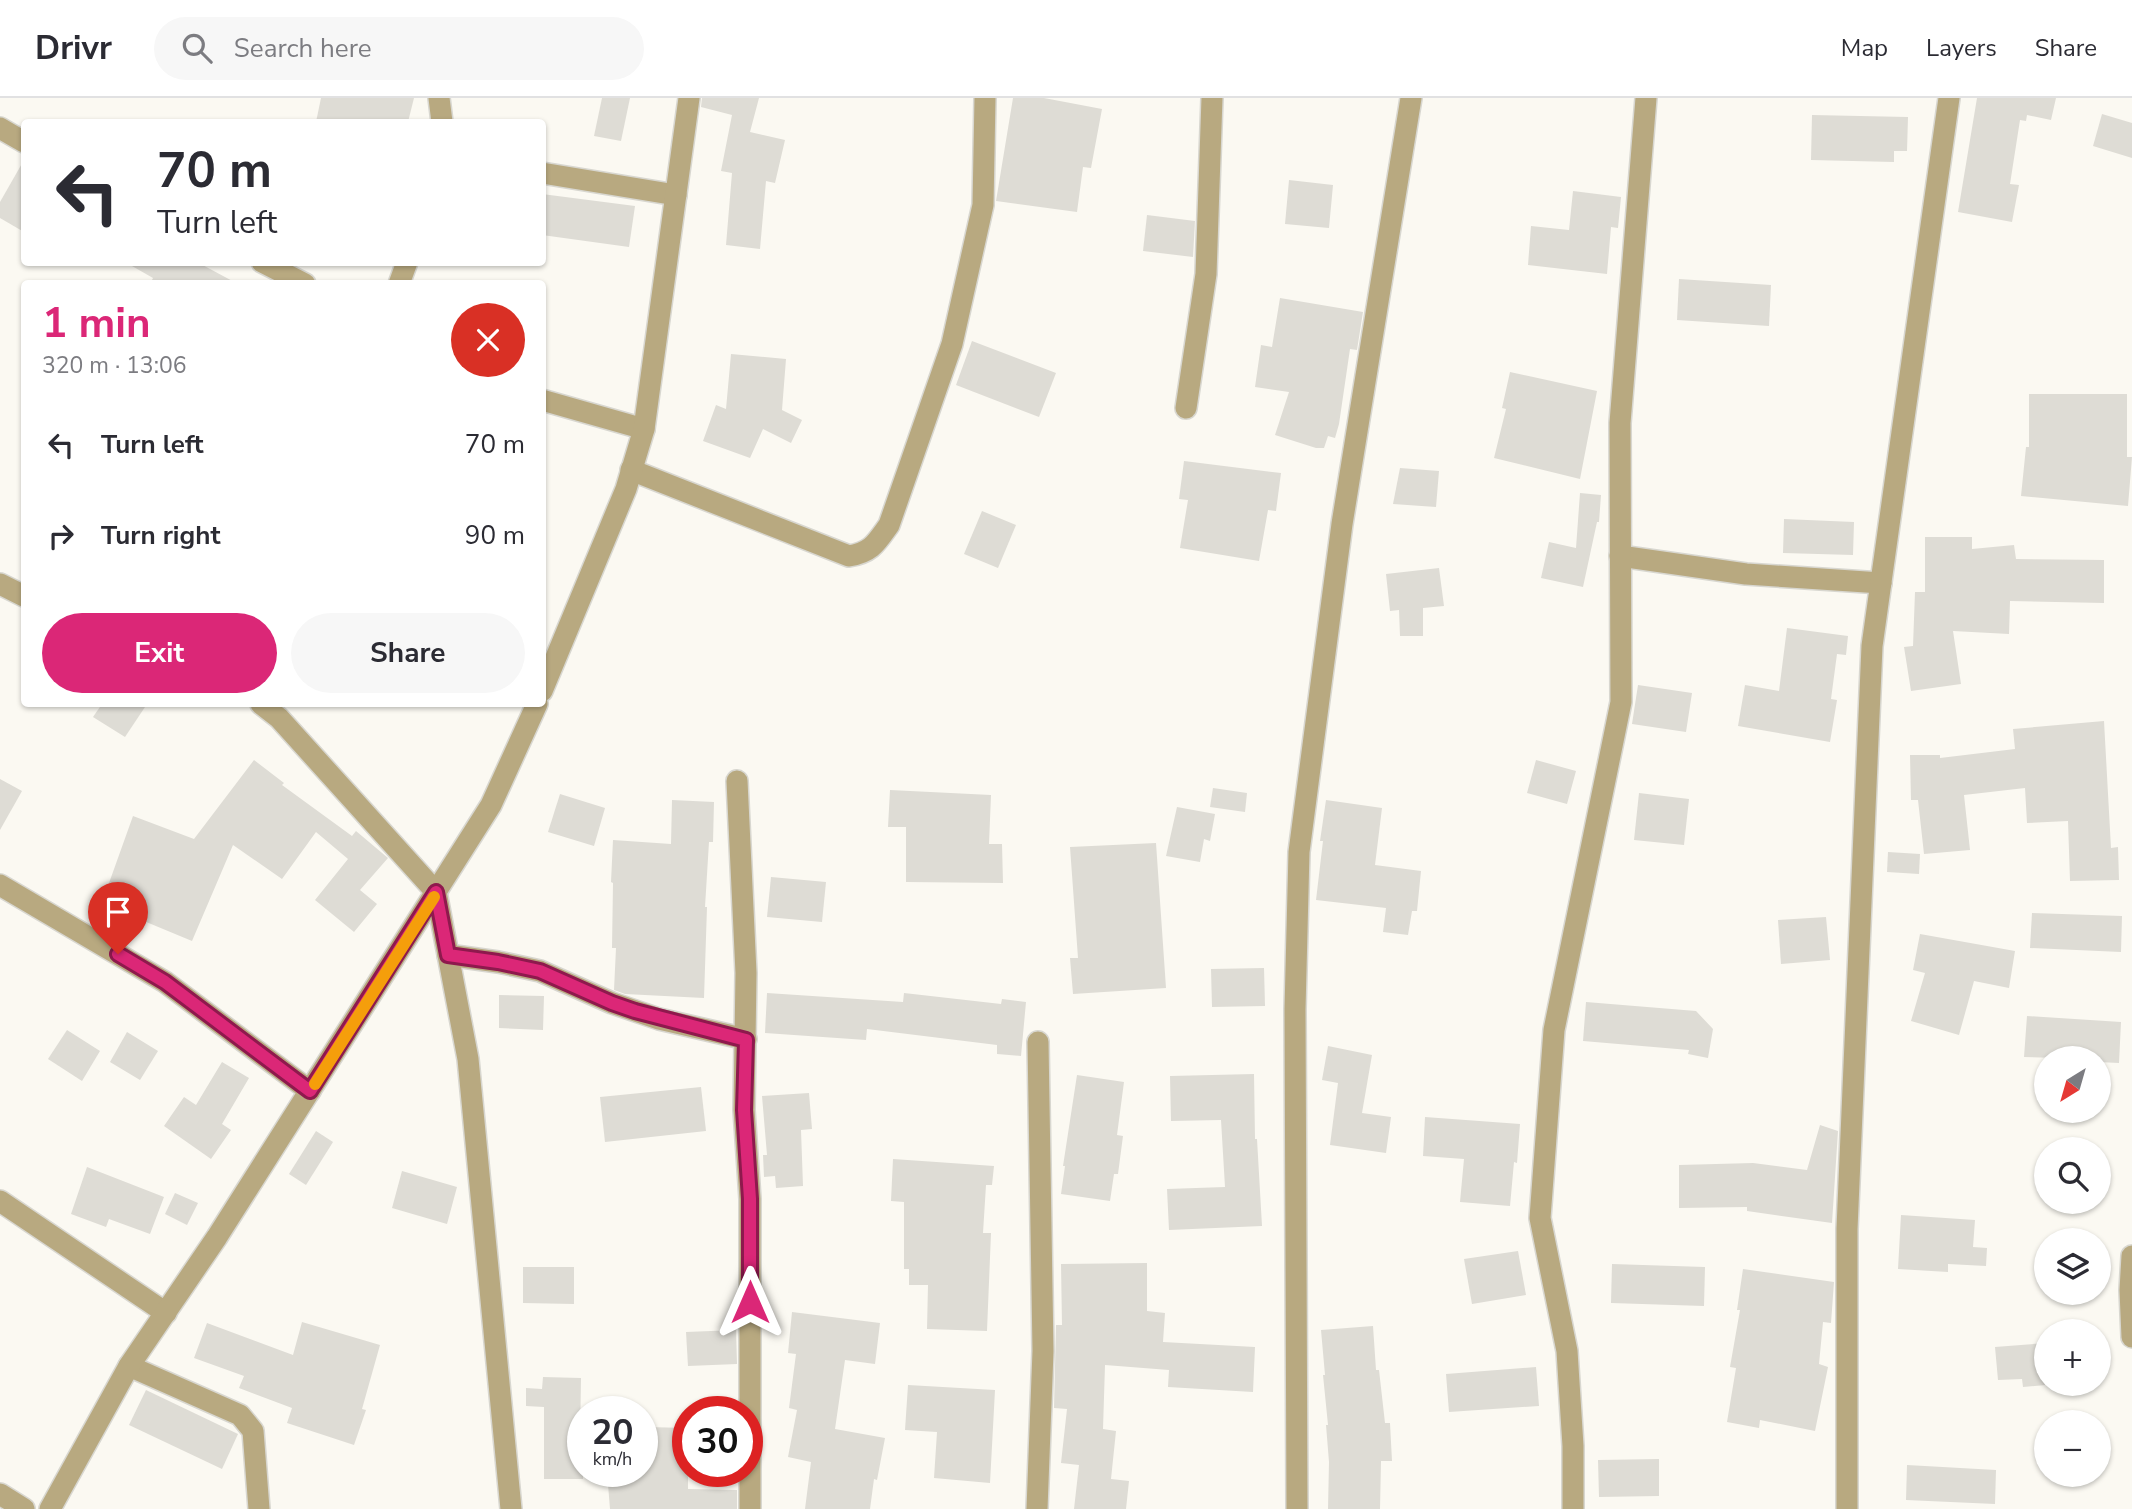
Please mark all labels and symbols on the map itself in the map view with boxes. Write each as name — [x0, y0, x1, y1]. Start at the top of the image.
pin — [88, 882, 148, 954]
north arrow — [2034, 1046, 2110, 1124]
position arrow — [713, 1265, 787, 1339]
speed limit sign: 30 — [672, 1396, 763, 1487]

